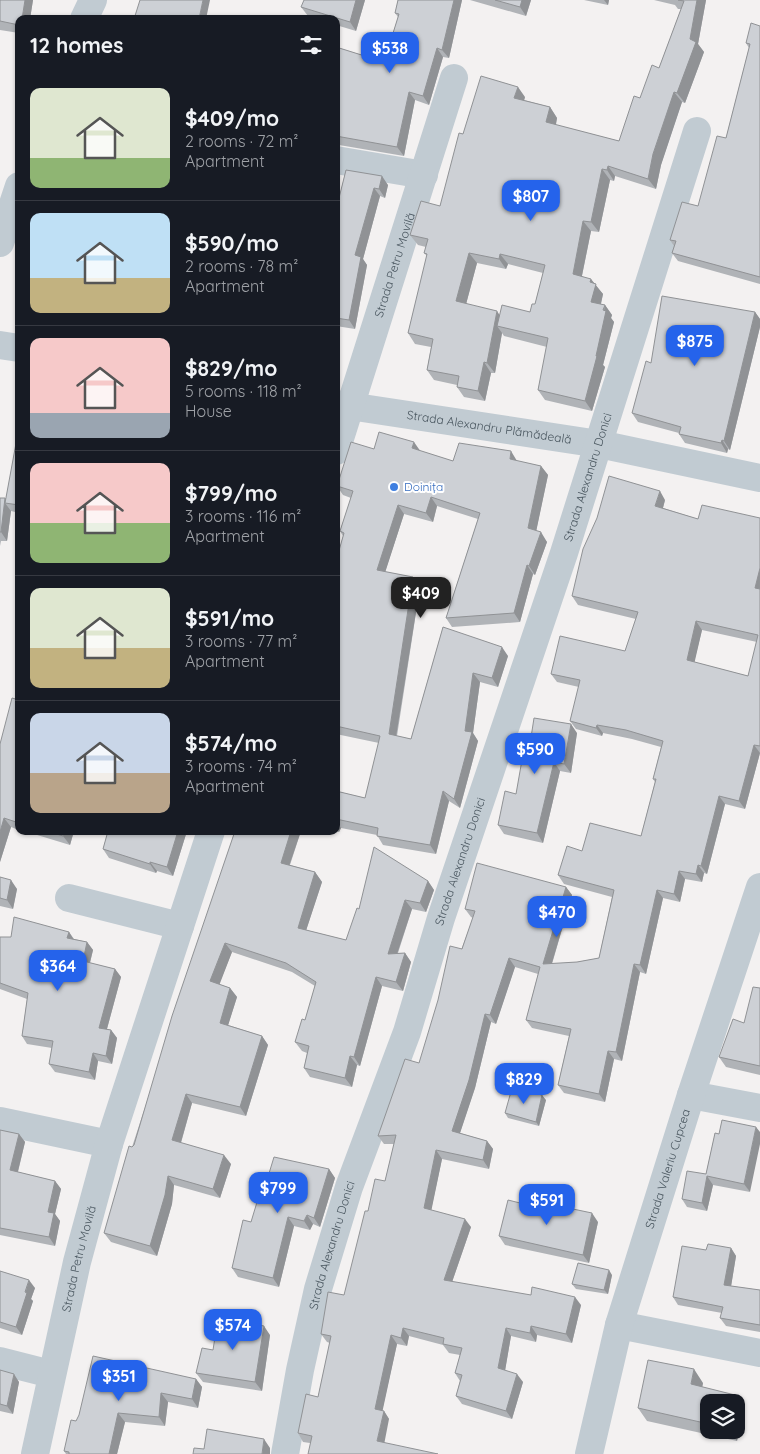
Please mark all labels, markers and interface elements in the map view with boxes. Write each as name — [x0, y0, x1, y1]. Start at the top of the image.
icon: filters — [297, 31, 325, 59]
text: 12 homes — [30, 32, 123, 58]
pin: $538 — [360, 32, 420, 74]
text: $538 — [372, 38, 408, 58]
text: $409/mo — [185, 105, 279, 131]
icon: home — [70, 108, 130, 168]
text: 2 rooms · 72 m² — [185, 131, 298, 151]
text: Apartment — [185, 151, 265, 171]
pin: $807 — [501, 180, 561, 222]
text: $807 — [513, 186, 549, 206]
street label: Strada Petru Movilă — [371, 211, 418, 319]
text: $590/mo — [185, 230, 279, 256]
icon: home — [70, 233, 130, 293]
text: 2 rooms · 78 m² — [185, 256, 298, 276]
text: Apartment — [185, 276, 265, 296]
pin: $875 — [665, 324, 725, 367]
text: $875 — [677, 331, 713, 351]
text: $829/mo — [185, 355, 277, 381]
icon: home — [70, 358, 130, 418]
text: 5 rooms · 118 m² — [185, 381, 302, 401]
text: House — [185, 401, 232, 421]
street label: Strada Alexandru Plămădeală — [406, 407, 573, 447]
street label: Strada Alexandru Donici — [560, 411, 615, 543]
place label: Doinița — [404, 479, 443, 494]
text: $799/mo — [185, 480, 277, 506]
marker: Doinița — [388, 481, 400, 493]
icon: home — [70, 483, 130, 543]
text: 3 rooms · 116 m² — [185, 506, 301, 526]
text: Apartment — [185, 526, 265, 546]
pin: $409 — [391, 576, 451, 619]
text: $409 — [402, 583, 440, 603]
text: $591/mo — [185, 605, 274, 631]
icon: home — [70, 608, 130, 668]
text: 3 rooms · 77 m² — [185, 631, 297, 651]
text: Apartment — [185, 651, 265, 671]
text: $574/mo — [185, 730, 277, 756]
pin: $590 — [505, 732, 565, 775]
icon: home — [70, 733, 130, 793]
text: $590 — [516, 739, 554, 759]
text: 3 rooms · 74 m² — [185, 756, 297, 776]
text: Apartment — [185, 776, 265, 796]
street label: Strada Alexandru Donici — [431, 795, 488, 927]
pin: $470 — [527, 896, 587, 938]
text: $470 — [538, 902, 576, 922]
pin: $364 — [28, 950, 88, 992]
text: $364 — [40, 956, 76, 976]
pin: $829 — [494, 1062, 554, 1105]
text: $829 — [506, 1069, 542, 1089]
street label: Strada Valeriu Cupcea — [642, 1107, 693, 1230]
pin: $799 — [248, 1172, 308, 1214]
text: $799 — [260, 1178, 296, 1198]
street label: Strada Alexandru Donici — [306, 1179, 358, 1311]
pin: $591 — [517, 1184, 577, 1226]
text: $591 — [530, 1190, 564, 1210]
street label: Strada Petru Movilă — [58, 1204, 99, 1313]
pin: $574 — [203, 1308, 263, 1351]
text: $574 — [215, 1315, 251, 1335]
pin: $351 — [89, 1360, 149, 1402]
text: $351 — [102, 1366, 136, 1386]
map controls — [700, 1394, 745, 1439]
button: layers — [700, 1394, 745, 1439]

